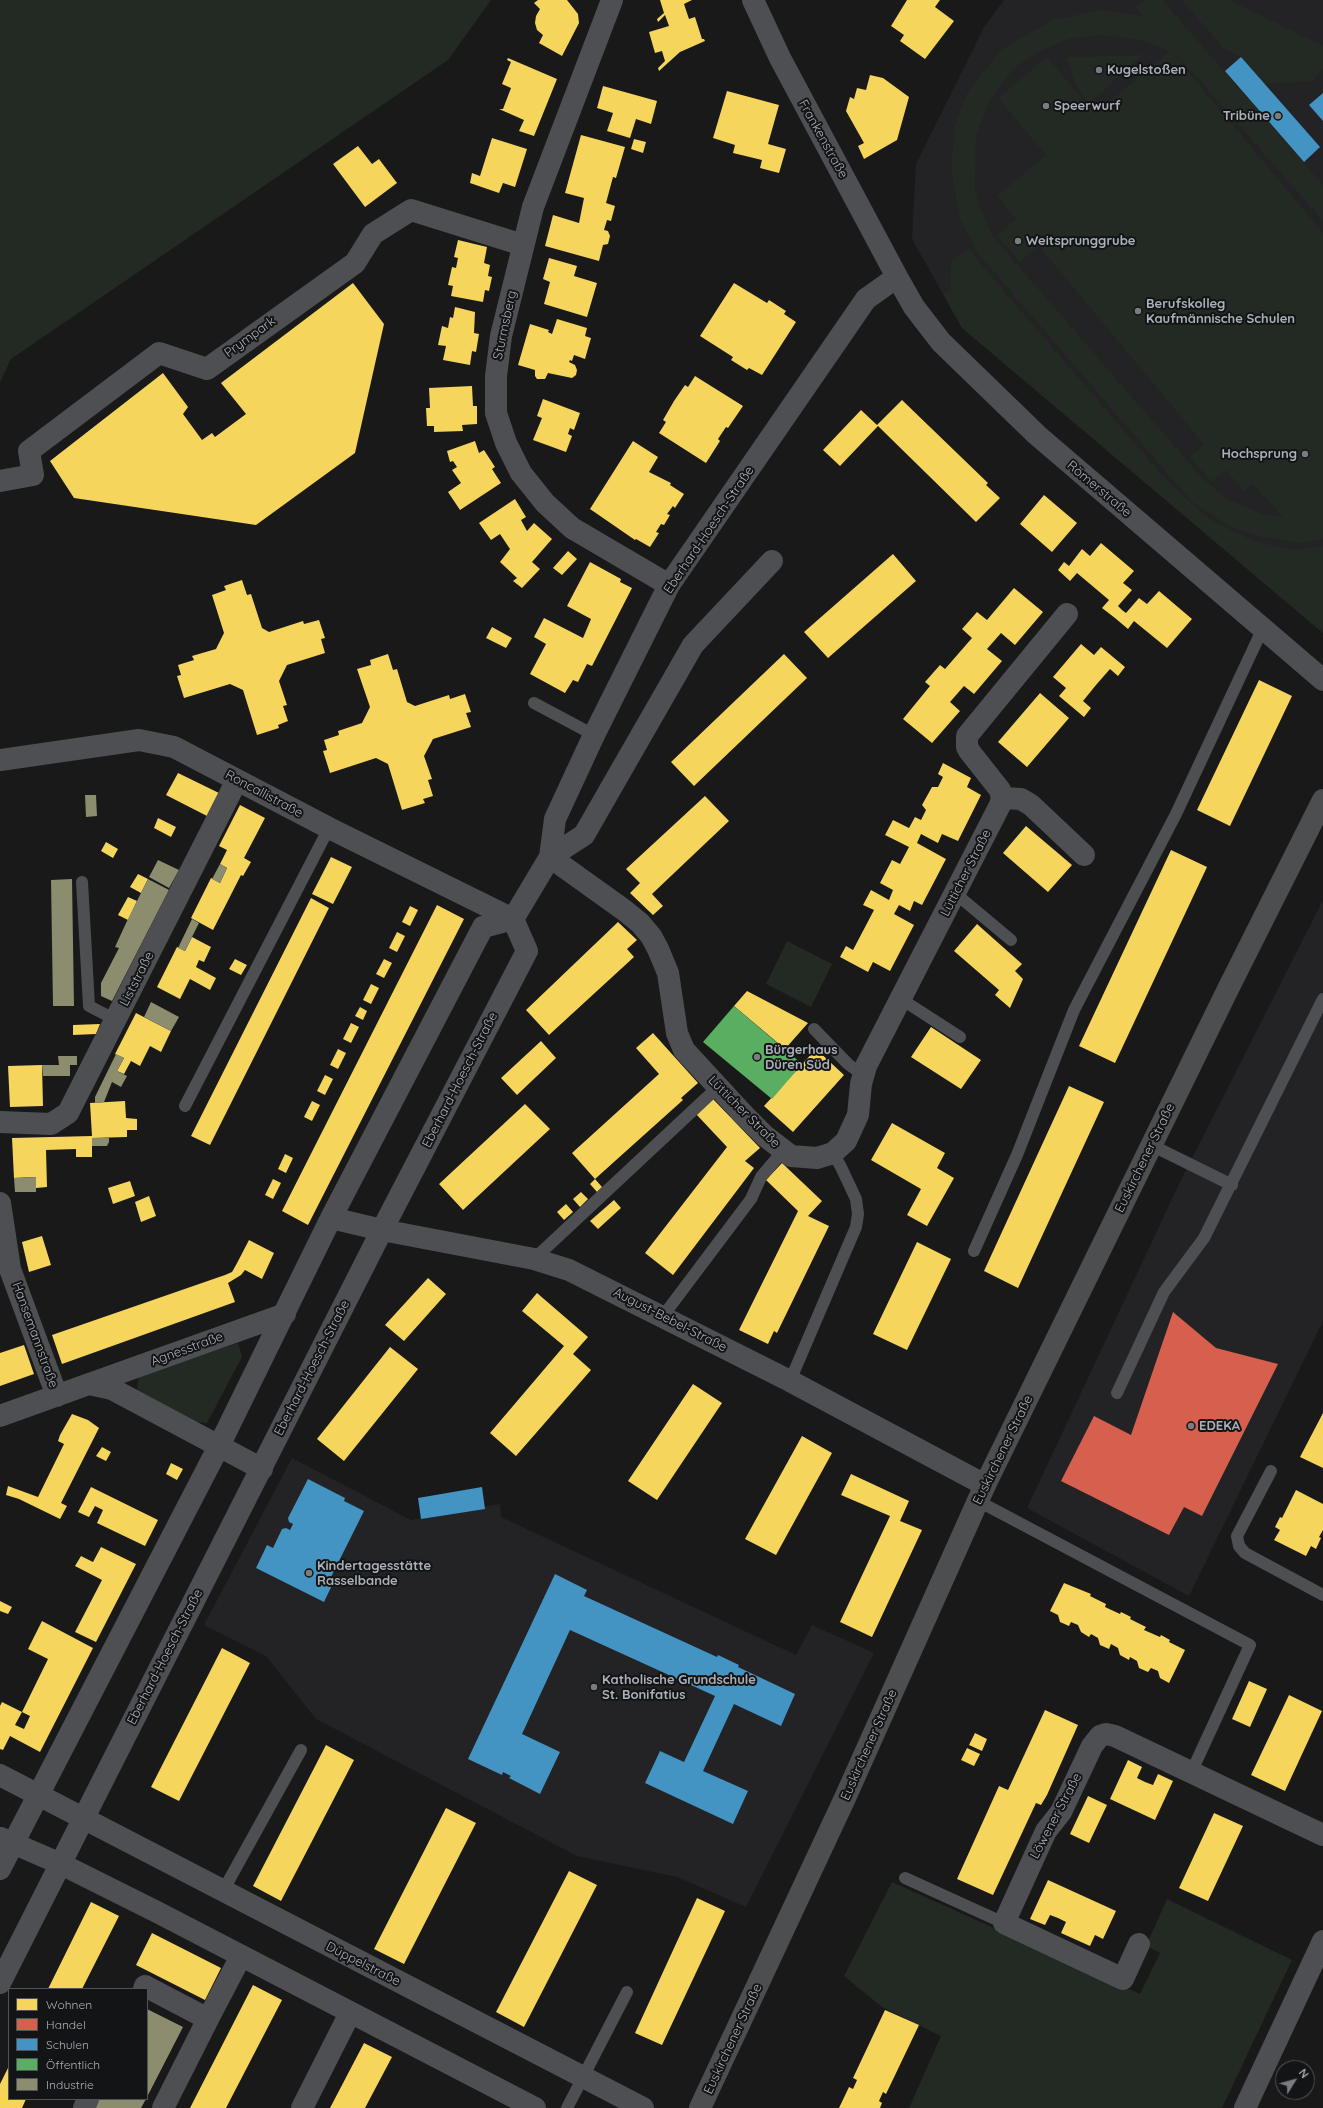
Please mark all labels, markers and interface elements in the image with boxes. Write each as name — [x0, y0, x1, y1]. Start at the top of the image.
place label: Kugelstoßen — [1107, 62, 1186, 78]
marker: Kugelstoßen — [1094, 65, 1104, 75]
street label: Frankenstraße — [795, 97, 851, 181]
place label: Speerwurf — [1054, 98, 1120, 114]
marker: Speerwurf — [1041, 101, 1051, 111]
place label: Tribüne — [1223, 108, 1270, 124]
marker: Tribüne — [1273, 111, 1283, 121]
place label: Weitsprunggrube — [1026, 233, 1136, 249]
marker: Weitsprunggrube — [1013, 236, 1023, 246]
street label: Sturmsberg — [490, 289, 520, 361]
place label: Berufskolleg Kaufmännische Schulen — [1146, 296, 1295, 327]
marker: Berufskolleg Kaufmännische Schulen — [1133, 306, 1143, 316]
street label: Prympark — [221, 313, 279, 361]
place label: Hochsprung — [1221, 446, 1297, 462]
marker: Hochsprung — [1300, 449, 1310, 459]
street label: Römerstraße — [1064, 458, 1134, 520]
street label: Eberhard-Hoesch-Straße — [661, 463, 757, 597]
street label: Roncallistraße — [222, 767, 306, 821]
street label: Lütticher Straße — [937, 827, 995, 919]
street label: Liststraße — [117, 949, 157, 1009]
street label: Eberhard-Hoesch-Straße — [419, 1010, 501, 1150]
place label: Bürgerhaus Düren Süd — [765, 1042, 837, 1073]
marker: Bürgerhaus Düren Süd — [752, 1052, 762, 1062]
street label: Lütticher Straße — [705, 1073, 783, 1151]
street label: Euskirchener Straße — [1112, 1101, 1178, 1215]
street label: Hansemannstraße — [9, 1280, 61, 1390]
street label: August-Bebel-Straße — [611, 1285, 729, 1355]
street label: Eberhard-Hoesch-Straße — [271, 1298, 353, 1438]
street label: Agnesstraße — [149, 1329, 225, 1369]
street label: Euskirchener Straße — [970, 1393, 1036, 1507]
place label: EDEKA — [1199, 1418, 1240, 1434]
marker: EDEKA — [1186, 1421, 1196, 1431]
place label: Kindertagesstätte Rasselbande — [317, 1558, 431, 1589]
marker: Kindertagesstätte Rasselbande — [304, 1568, 314, 1578]
street label: Eberhard-Hoesch-Straße — [124, 1587, 206, 1727]
place label: Katholische Grundschule St. Bonifatius — [602, 1672, 756, 1703]
marker: Katholische Grundschule St. Bonifatius — [589, 1682, 599, 1692]
street label: Euskirchener Straße — [838, 1687, 900, 1803]
street label: Löwener Straße — [1027, 1770, 1085, 1862]
street label: Düppelstraße — [323, 1939, 403, 1989]
street label: Euskirchener Straße — [701, 1981, 765, 2097]
legend — [8, 1988, 148, 2100]
text: Wohnen — [46, 1997, 92, 2012]
text: Handel — [46, 2017, 86, 2032]
text: Schulen — [46, 2037, 89, 2052]
text: Öffentlich — [46, 2057, 100, 2072]
north arrow — [1275, 2060, 1315, 2100]
text: N — [1296, 2066, 1312, 2081]
text: Industrie — [46, 2077, 94, 2092]

